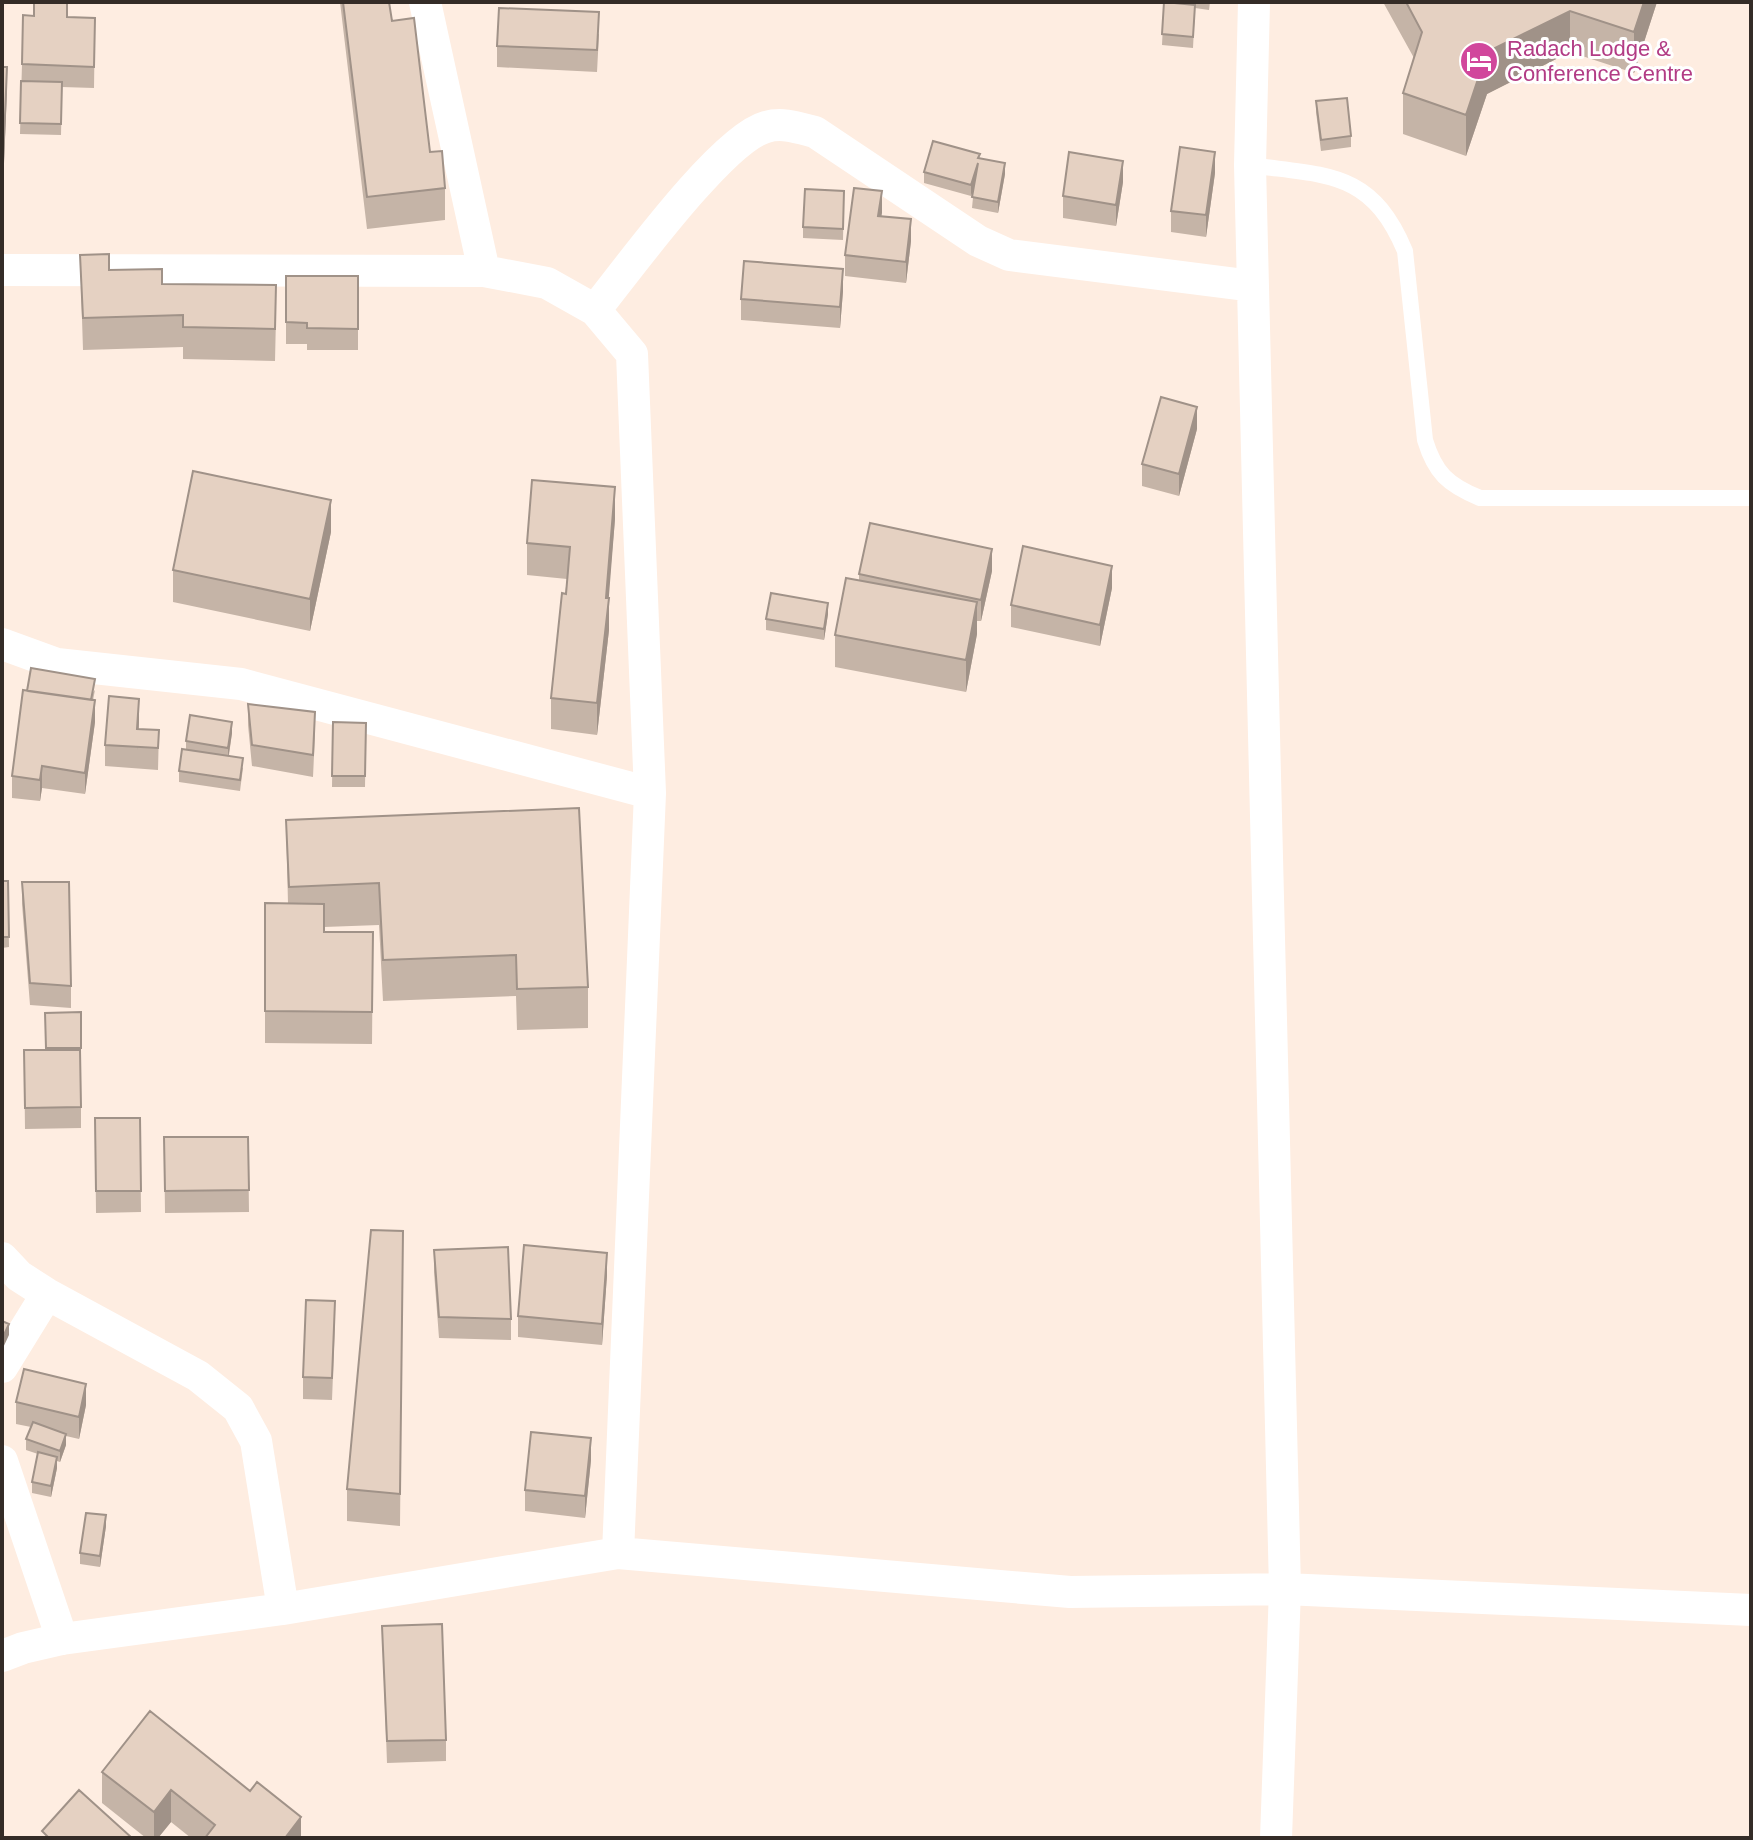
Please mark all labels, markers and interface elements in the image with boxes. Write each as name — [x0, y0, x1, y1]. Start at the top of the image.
place label: Radach Lodge & Conference Centre — [1507, 36, 1693, 86]
hotel icon: Radach Lodge & Conference Centre — [1458, 40, 1500, 82]

